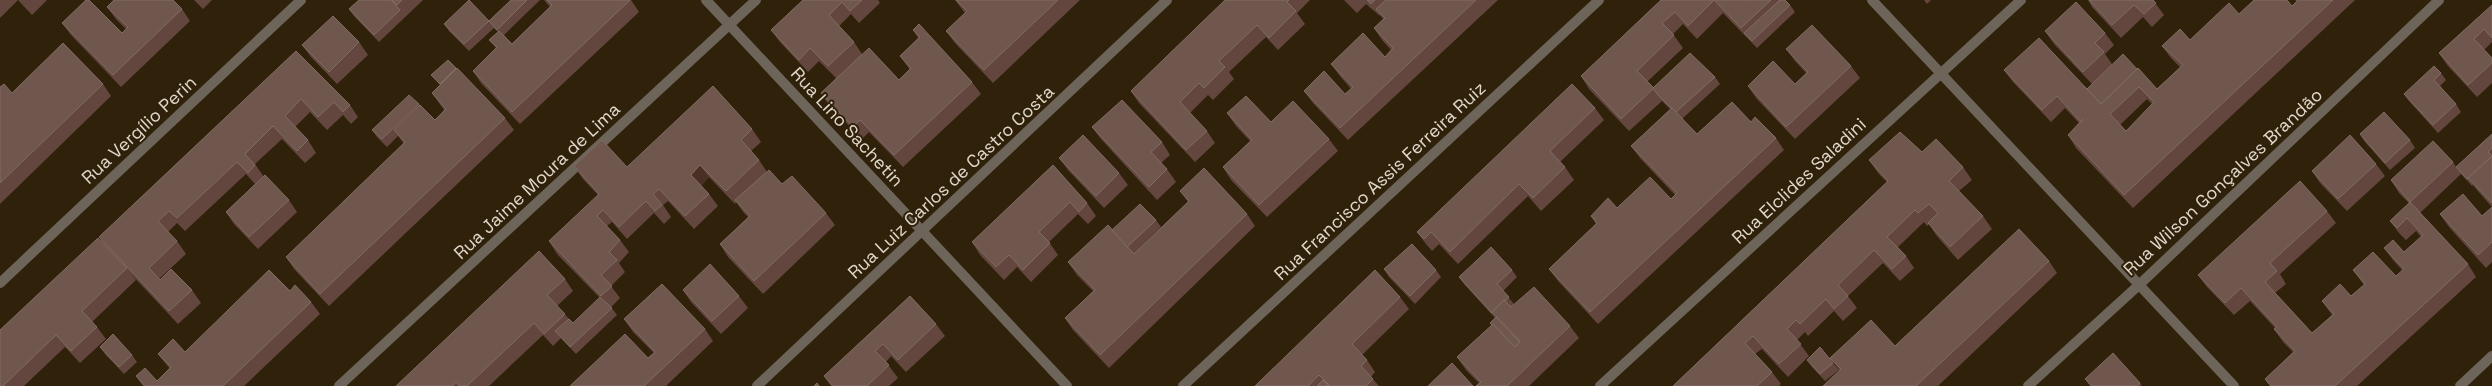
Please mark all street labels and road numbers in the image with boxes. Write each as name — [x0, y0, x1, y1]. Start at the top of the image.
street label: Rua Lino Sachetin — [786, 62, 909, 191]
street label: Rua Vergílio Perin — [76, 71, 201, 189]
street label: Rua Francisco Assis Ferreira Ruiz — [1269, 76, 1490, 285]
street label: Rua Luiz Carlos de Castro Costa — [843, 80, 1059, 283]
street label: Rua Wilson Gonçalves Brandão — [2118, 83, 2327, 280]
street label: Rua Jaime Moura de Lima — [449, 97, 625, 264]
street label: Rua Elclides Saladini — [1727, 112, 1871, 249]

